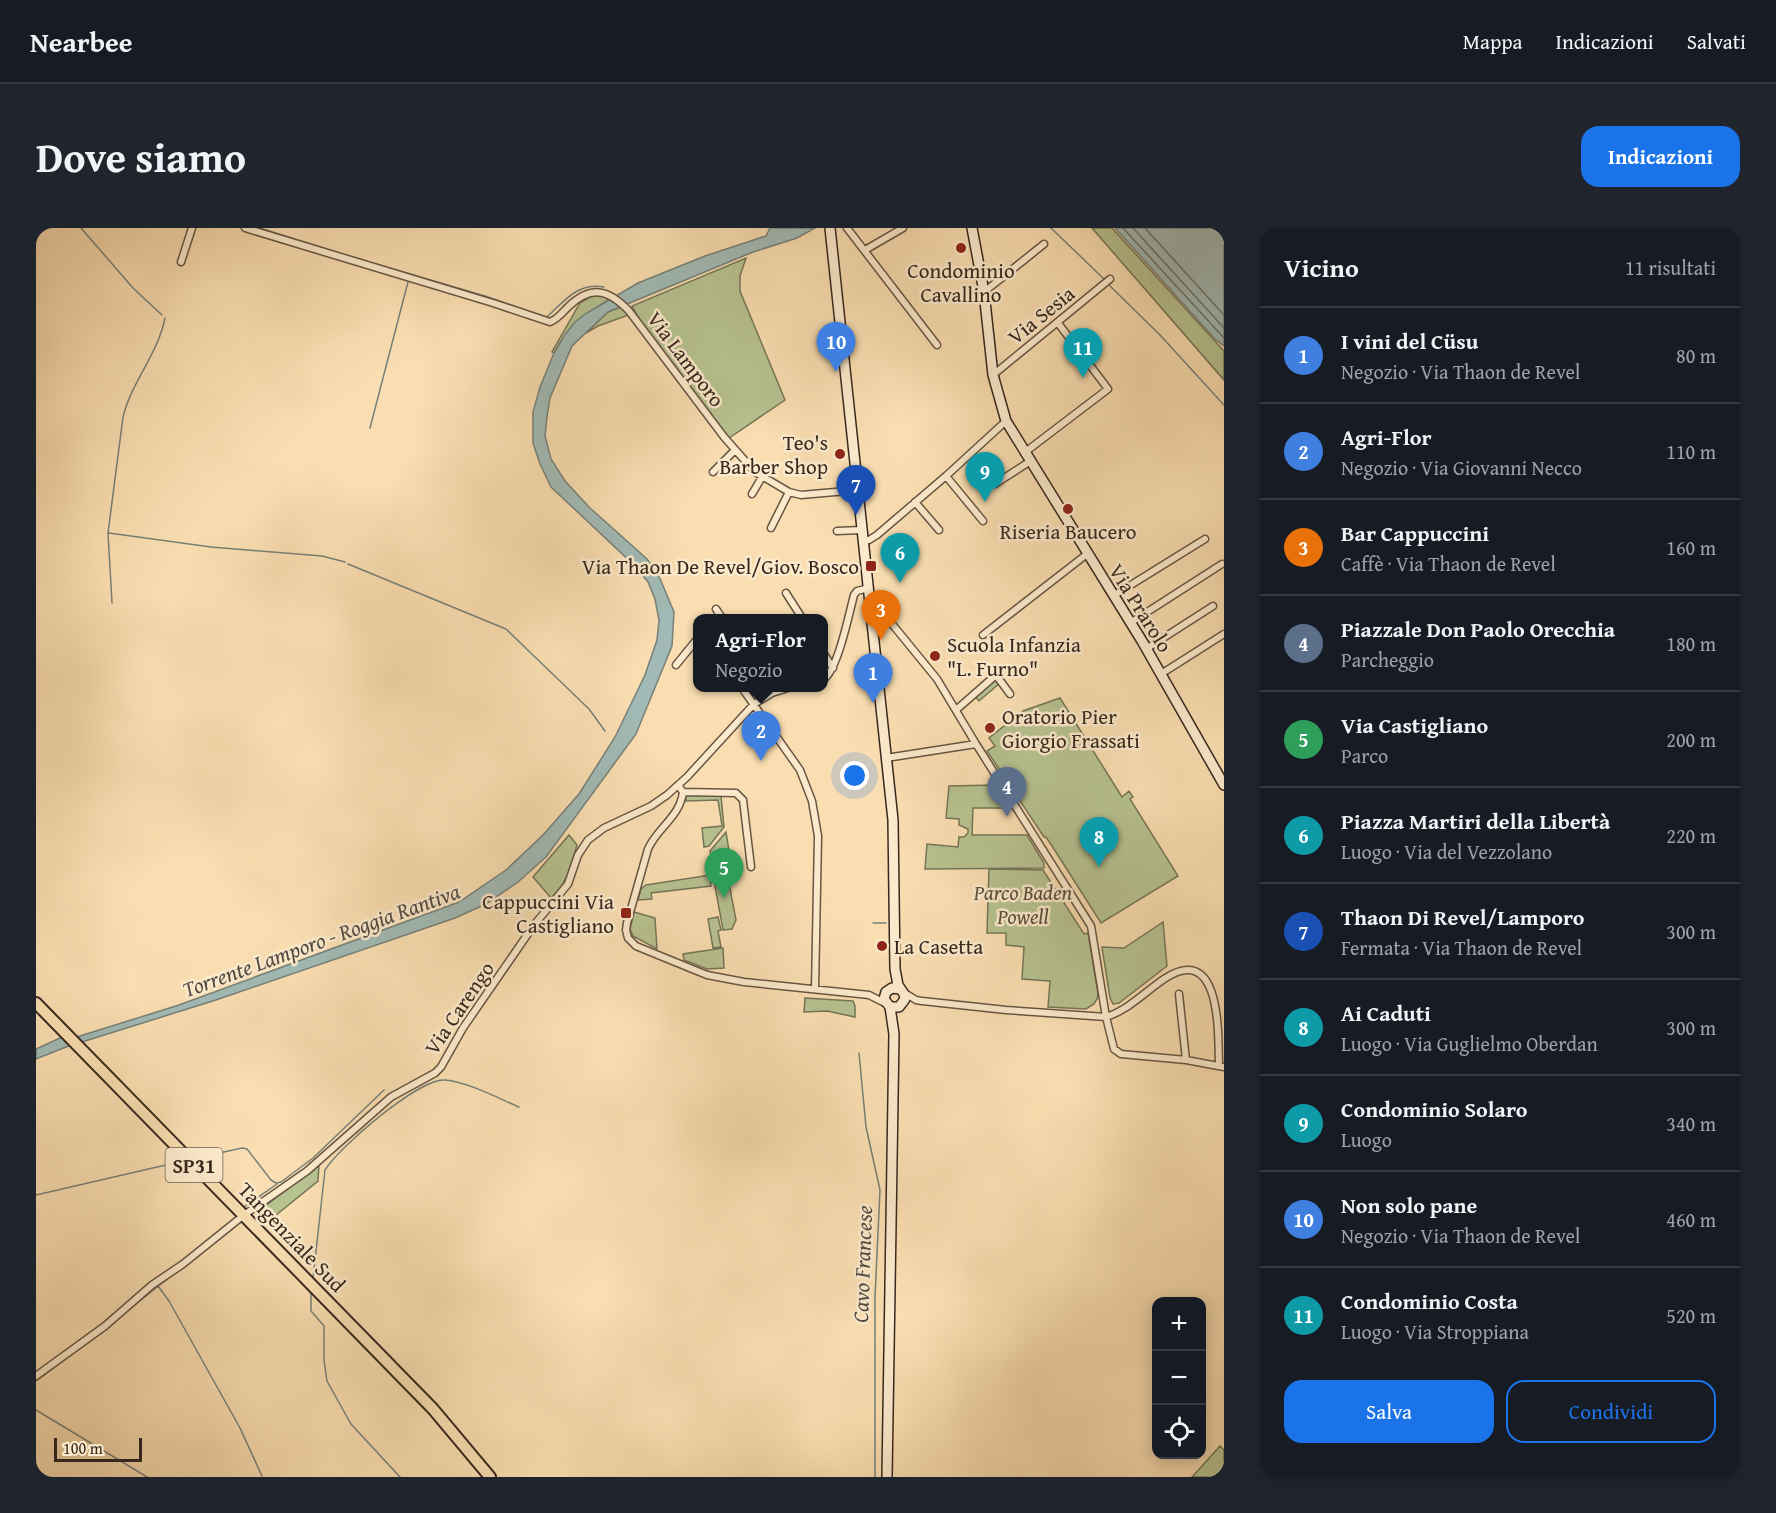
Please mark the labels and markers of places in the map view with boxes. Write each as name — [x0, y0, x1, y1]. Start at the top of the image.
marker: Condominio Cavallino — [954, 241, 968, 255]
place label: Condominio Cavallino — [907, 255, 1015, 310]
pin: 10 — [816, 322, 856, 372]
pin: 11 — [1064, 328, 1102, 378]
place label: Teo's Barber Shop — [719, 427, 828, 482]
marker: Teo's Barber Shop — [833, 447, 847, 461]
pin: 9 — [966, 452, 1004, 502]
pin: 7 — [836, 466, 876, 515]
marker: Riseria Baucero — [1061, 502, 1075, 516]
place label: Riseria Baucero — [1000, 516, 1136, 547]
pin: 6 — [880, 534, 920, 583]
place label: Via Thaon De Revel/Giov. Bosco — [582, 551, 859, 582]
marker: Via Thaon De Revel/Giov. Bosco — [864, 559, 878, 573]
pin: 3 — [862, 590, 900, 640]
place label: Scuola Infanzia "L. Furno" — [947, 629, 1081, 684]
marker: Scuola Infanzia "L. Furno" — [928, 649, 942, 663]
pin: 1 — [854, 654, 892, 703]
place label: Oratorio Pier Giorgio Frassati — [1002, 701, 1140, 756]
pin: 2 — [742, 712, 780, 761]
marker: Oratorio Pier Giorgio Frassati — [983, 721, 997, 735]
pin: 4 — [988, 768, 1026, 817]
pin: 8 — [1080, 818, 1118, 867]
pin: 5 — [704, 848, 744, 898]
place label: Cappuccini Via Castigliano — [482, 886, 614, 941]
marker: Cappuccini Via Castigliano — [619, 906, 633, 920]
place label: La Casetta — [894, 931, 983, 962]
marker: La Casetta — [875, 939, 889, 953]

